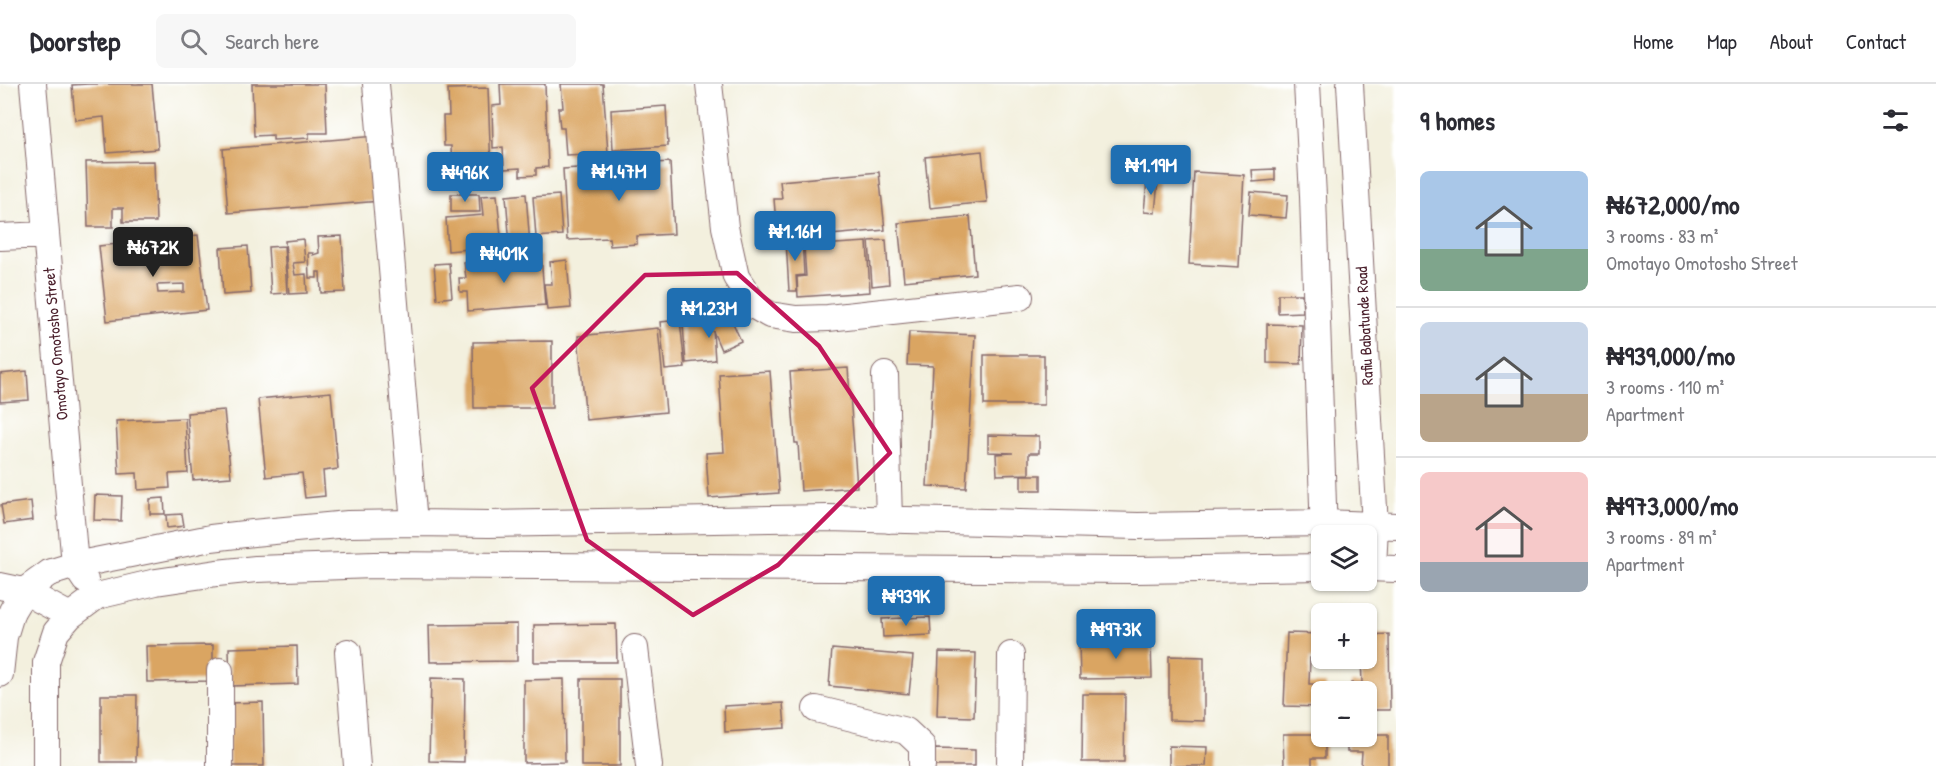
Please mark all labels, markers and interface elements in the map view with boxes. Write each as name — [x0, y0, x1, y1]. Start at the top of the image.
search box — [156, 14, 576, 68]
text: Doorstep — [30, 22, 120, 60]
icon: search — [177, 25, 210, 58]
text: Search here — [225, 26, 319, 56]
text: Home — [1633, 27, 1674, 56]
text: Map — [1707, 27, 1737, 56]
text: About — [1770, 27, 1813, 56]
text: Contact — [1846, 27, 1906, 56]
text: 9 homes — [1420, 103, 1495, 138]
icon: filters — [1879, 104, 1912, 137]
pin: ₦1.19M — [1102, 145, 1200, 196]
pin: ₦1.47M — [570, 151, 668, 202]
text: ₦1.19M — [1125, 151, 1177, 178]
pin: ₦496K — [423, 152, 507, 203]
text: ₦1.47M — [591, 157, 647, 184]
text: ₦496K — [441, 158, 489, 185]
text: ₦672,000/mo — [1606, 187, 1740, 222]
icon: home — [1468, 195, 1540, 267]
pin: ₦1.16M — [746, 211, 844, 262]
text: ₦1.16M — [768, 217, 822, 244]
text: 3 rooms · 83 m² — [1606, 222, 1718, 249]
pin: ₦672K — [111, 227, 195, 278]
text: ₦672K — [127, 233, 179, 260]
pin: ₦401K — [462, 233, 546, 284]
text: ₦401K — [480, 239, 528, 266]
text: Omotayo Omotosho Street — [1606, 249, 1798, 276]
street label: Omotayo Omotosho Street — [37, 266, 73, 421]
street label: Rafiu Babatunde Road — [1350, 266, 1378, 386]
pin: ₦1.23M — [660, 288, 758, 339]
text: ₦1.23M — [681, 294, 737, 321]
text: ₦939,000/mo — [1606, 338, 1735, 373]
icon: home — [1468, 346, 1540, 418]
text: 3 rooms · 110 m² — [1606, 373, 1724, 400]
text: Apartment — [1606, 400, 1684, 427]
text: ₦973,000/mo — [1606, 488, 1738, 523]
icon: home — [1468, 496, 1540, 568]
text: 3 rooms · 89 m² — [1606, 523, 1717, 550]
map controls — [1311, 525, 1377, 747]
button: layers — [1311, 525, 1377, 591]
text: Apartment — [1606, 550, 1684, 577]
pin: ₦939K — [864, 576, 948, 627]
text: ₦939K — [882, 582, 930, 609]
button: + — [1311, 603, 1377, 669]
pin: ₦973K — [1074, 609, 1158, 660]
text: ₦973K — [1090, 615, 1142, 642]
button: − — [1311, 681, 1377, 747]

